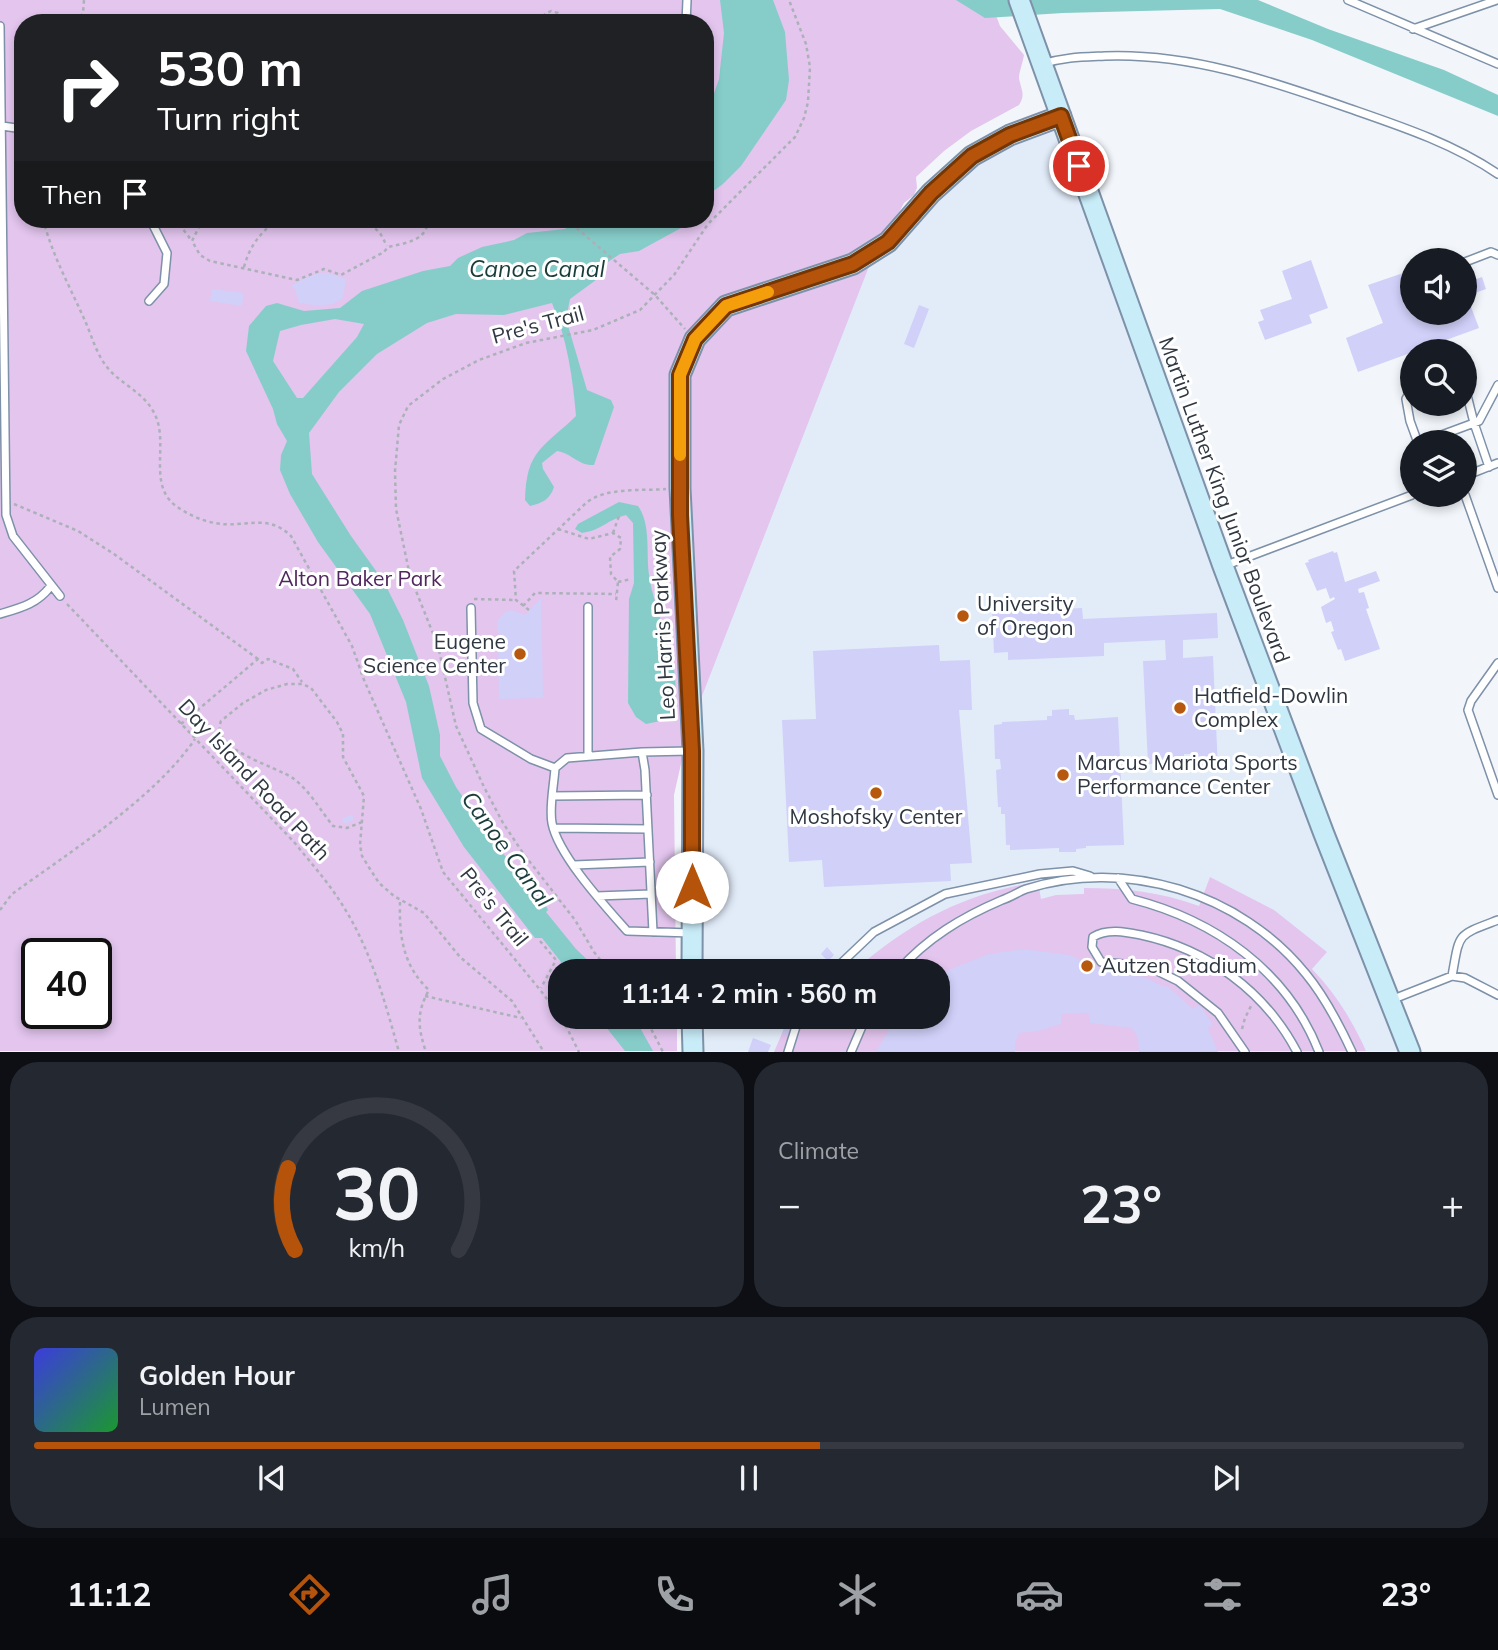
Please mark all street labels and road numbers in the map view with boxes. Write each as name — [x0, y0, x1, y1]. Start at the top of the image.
street label: Pre's Trail — [489, 299, 587, 349]
street label: Martin Luther King Junior Boulevard — [1154, 333, 1296, 666]
street label: Leo Harris Parkway — [644, 529, 680, 721]
street label: Day Island Road Path — [173, 693, 336, 865]
street label: Pre's Trail — [455, 862, 534, 951]

